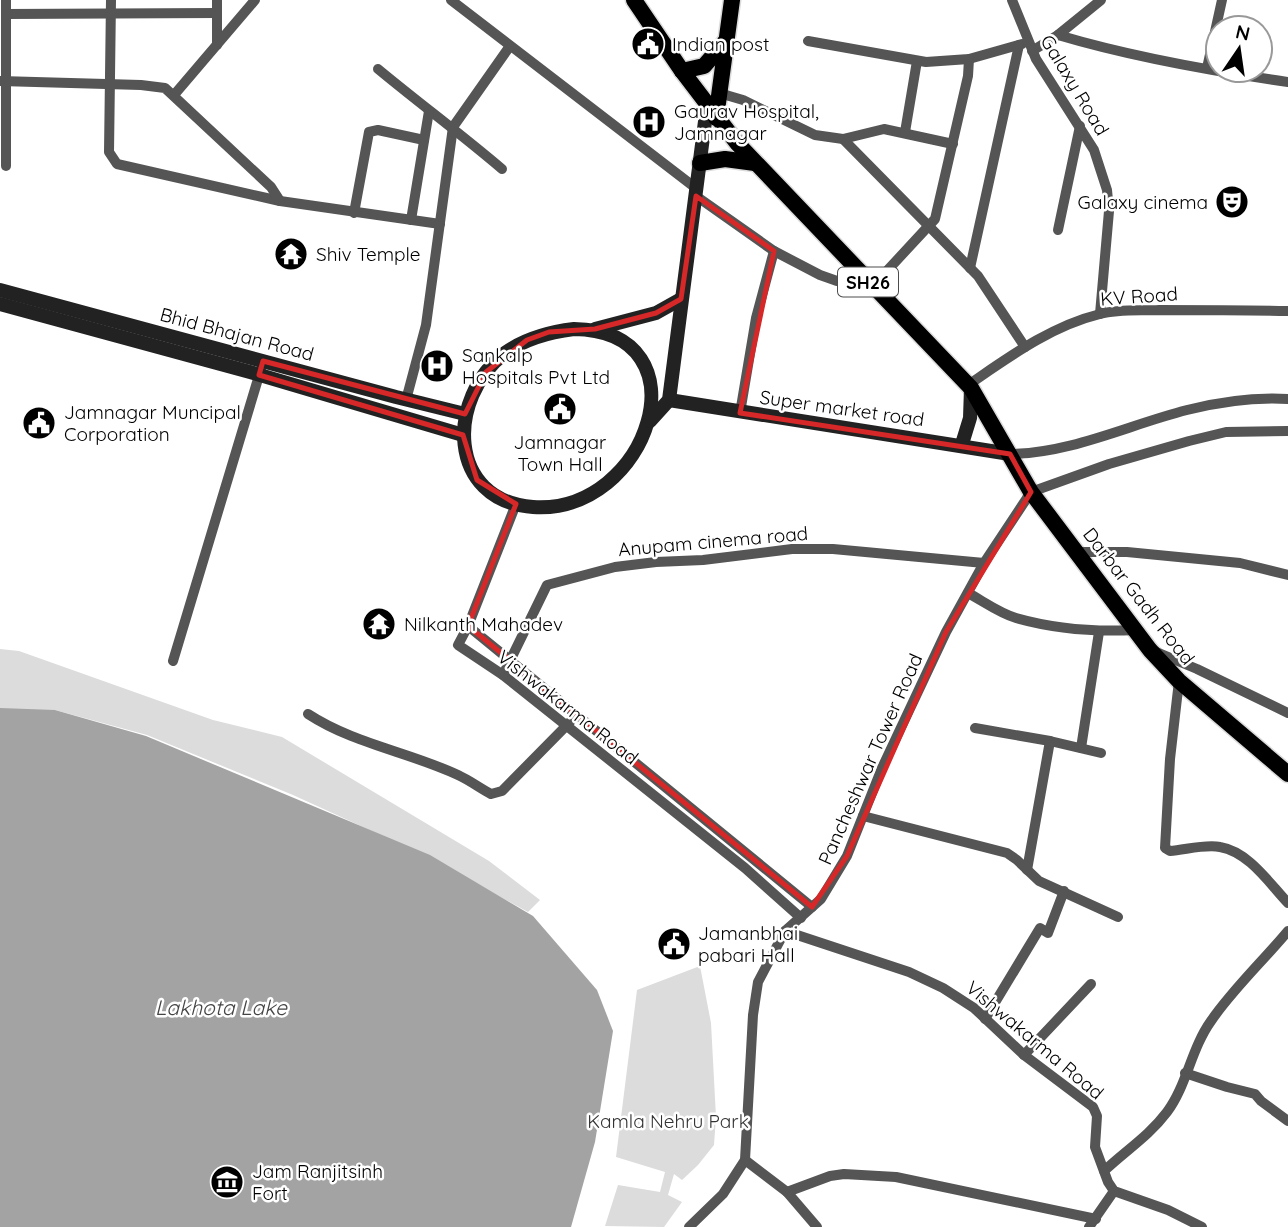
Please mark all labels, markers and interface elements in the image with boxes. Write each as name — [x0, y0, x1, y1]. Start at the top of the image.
north arrow — [1204, 14, 1274, 84]
text: N — [1233, 19, 1252, 46]
public building icon: Indian post — [629, 25, 667, 63]
street label: Galaxy Road — [1036, 30, 1114, 140]
place label: Indian post — [672, 32, 769, 56]
place label: Gaurav Hospital, Jamnagar — [674, 99, 819, 145]
hospital icon: Gaurav Hospital, Jamnagar — [630, 103, 668, 141]
theatre icon: Galaxy cinema — [1213, 183, 1251, 221]
place label: Galaxy cinema — [1077, 190, 1208, 214]
temple icon: Shiv Temple — [272, 235, 310, 273]
place label: Shiv Temple — [316, 242, 420, 266]
road number: SH26 — [838, 268, 898, 296]
street label: KV Road — [1099, 281, 1179, 311]
street label: Bhid Bhajan Road — [157, 302, 317, 366]
place label: Sankalp Hospitals Pvt Ltd — [462, 343, 610, 389]
hospital icon: Sankalp Hospitals Pvt Ltd — [418, 347, 456, 385]
street label: Super market road — [758, 385, 926, 431]
public building icon: Jamnagar Town Hall — [541, 390, 579, 428]
place label: Jamnagar Muncipal Corporation — [64, 400, 241, 446]
public building icon: Jamnagar Muncipal Corporation — [20, 404, 58, 442]
place label: Jamnagar Town Hall — [514, 430, 607, 476]
street label: Anupam cinema road — [617, 521, 809, 561]
street label: Darbar Gadh Road — [1078, 523, 1200, 669]
temple icon: Nilkanth Mahadev — [360, 605, 398, 643]
place label: Nilkanth Mahadev — [404, 612, 563, 636]
street label: Vishwakarma Road — [493, 644, 643, 770]
street label: Pancheshwar Tower Road — [813, 650, 927, 868]
place label: Jamanbhai pabari Hall — [698, 921, 798, 967]
public building icon: Jamanbhai pabari Hall — [655, 925, 693, 963]
street label: Vishwakarma Road — [961, 975, 1109, 1105]
water label: Lakhota Lake — [155, 994, 288, 1020]
park label: Kamla Nehru Park — [587, 1109, 749, 1133]
place label: Jam Ranjitsinh Fort — [252, 1159, 383, 1205]
museum icon: Jam Ranjitsinh Fort — [208, 1163, 246, 1201]

